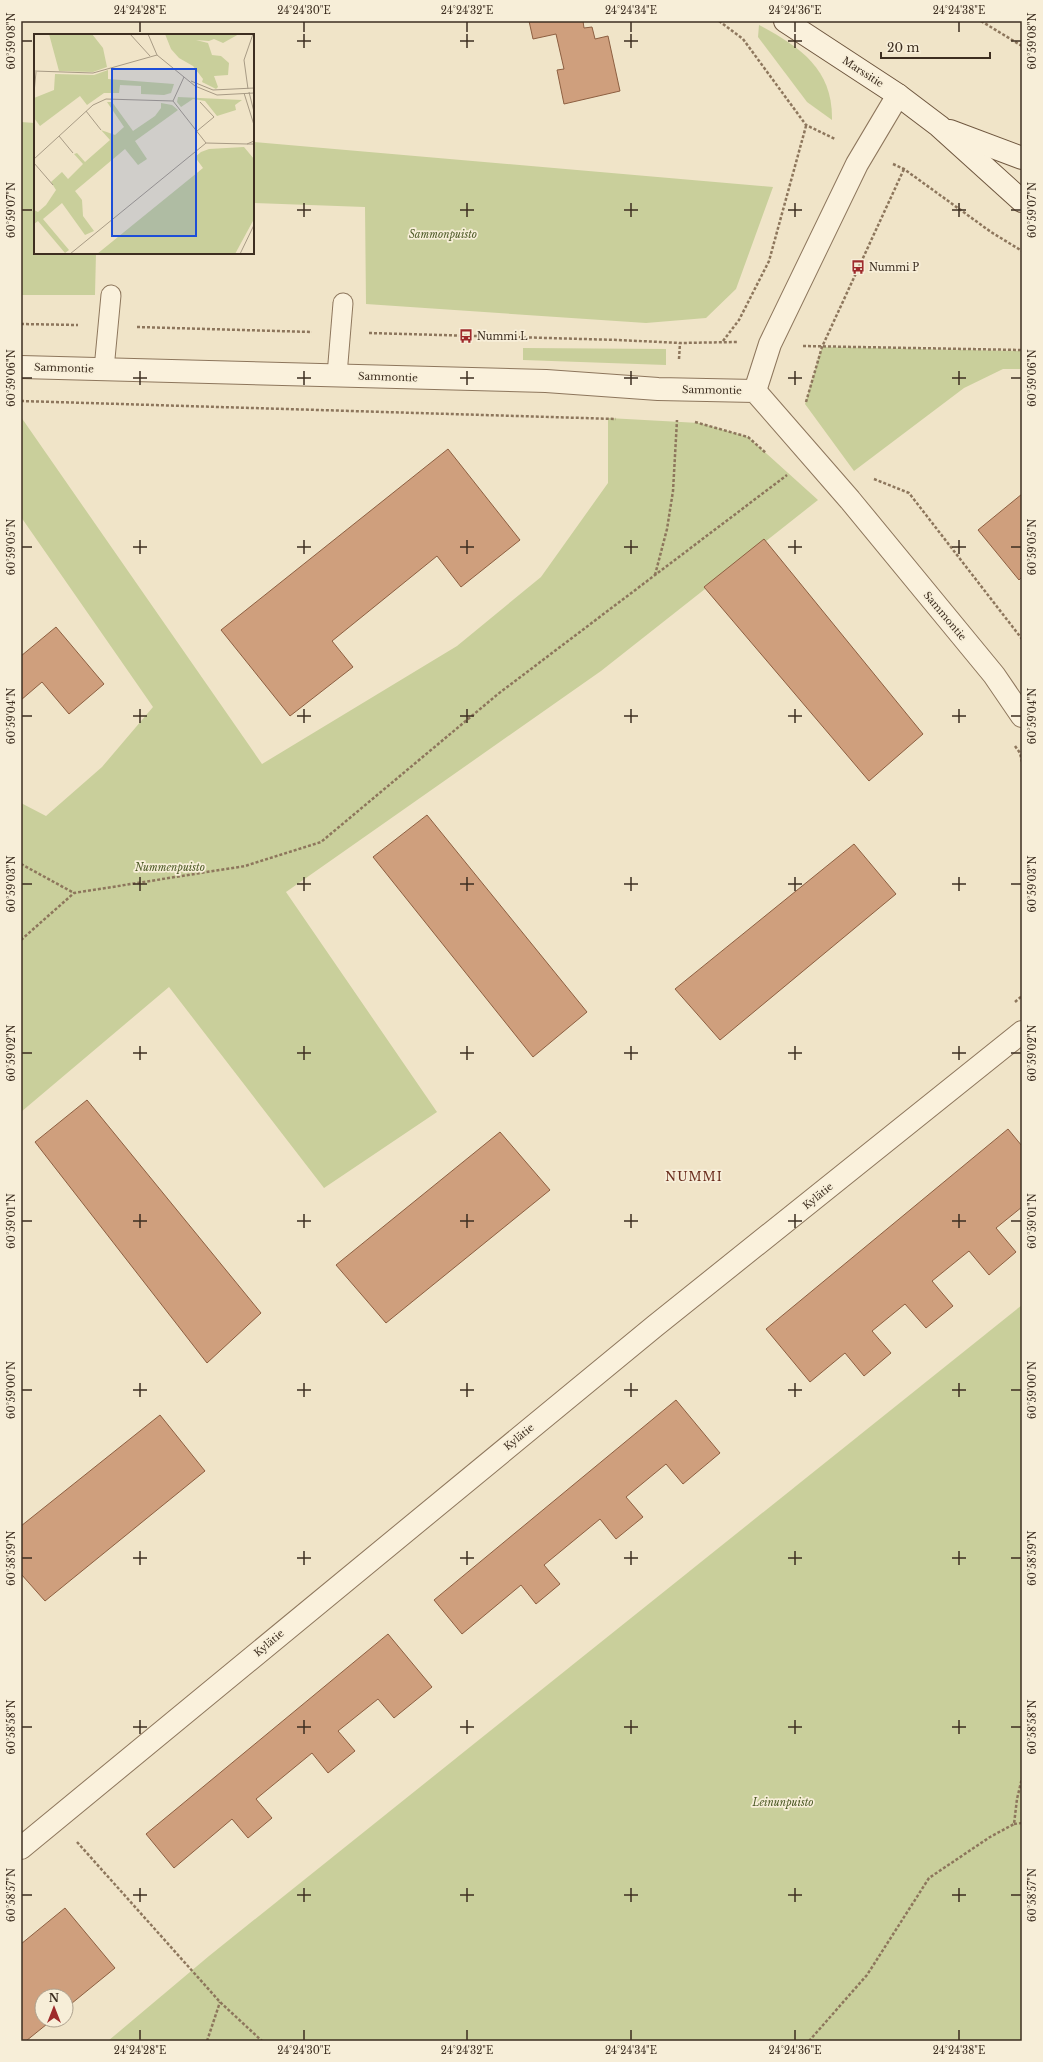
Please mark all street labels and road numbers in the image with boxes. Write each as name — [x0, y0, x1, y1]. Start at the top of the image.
street label: Marssitie — [840, 54, 886, 90]
street label: Sammontie — [34, 360, 94, 376]
street label: Sammontie — [358, 369, 418, 385]
street label: Sammontie — [682, 383, 742, 397]
street label: Sammontie — [921, 589, 969, 643]
street label: Kylätie — [800, 1180, 836, 1212]
street label: Kylätie — [501, 1421, 537, 1453]
street label: Kylätie — [251, 1627, 287, 1659]

